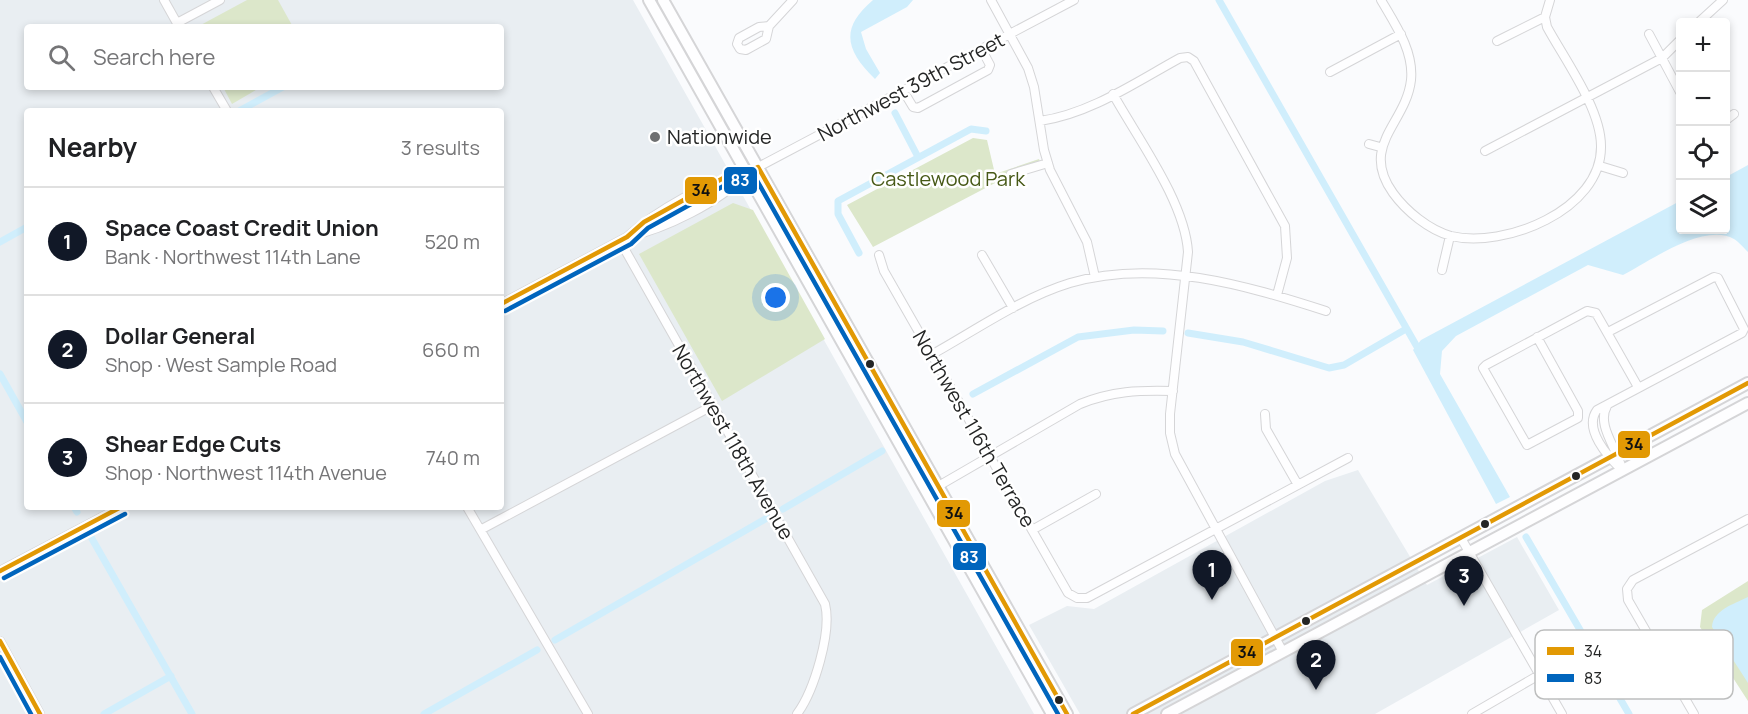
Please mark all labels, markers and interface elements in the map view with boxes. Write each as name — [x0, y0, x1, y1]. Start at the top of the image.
map controls — [1676, 18, 1730, 234]
button: + — [1676, 18, 1730, 72]
search box — [24, 24, 504, 90]
street label: Northwest 39th Street — [813, 26, 1009, 147]
icon: search — [45, 41, 78, 74]
text: Search here — [93, 42, 215, 72]
button: − — [1676, 72, 1730, 126]
place label: Nationwide — [667, 123, 772, 150]
button: locate — [1676, 126, 1730, 180]
text: Nearby — [48, 129, 137, 165]
marker: Nationwide — [648, 130, 662, 144]
text: 3 results — [401, 134, 480, 161]
park label: Castlewood Park — [871, 165, 1026, 192]
line badge: 83 — [723, 166, 758, 195]
text: 83 — [730, 169, 750, 191]
line badge: 34 — [684, 176, 718, 205]
text: 34 — [691, 179, 711, 201]
button: layers — [1676, 180, 1730, 234]
text: Space Coast Credit Union — [105, 213, 379, 243]
text: 1 — [63, 228, 72, 255]
text: 520 m — [424, 228, 480, 255]
text: Bank · Northwest 114th Lane — [105, 243, 361, 270]
your location — [761, 283, 790, 312]
text: Dollar General — [105, 321, 255, 351]
street label: Northwest 116th Terrace — [907, 325, 1042, 532]
text: 2 — [62, 336, 73, 363]
text: 660 m — [422, 336, 480, 363]
street label: Northwest 118th Avenue — [666, 339, 800, 544]
text: Shop · West Sample Road — [105, 351, 337, 378]
unlabelled marker — [864, 358, 876, 370]
text: Shear Edge Cuts — [105, 429, 281, 459]
line badge: 34 — [1617, 430, 1651, 459]
text: 34 — [1624, 433, 1644, 455]
text: 3 — [62, 444, 73, 471]
text: 740 m — [426, 444, 480, 471]
text: Shop · Northwest 114th Avenue — [105, 459, 387, 486]
unlabelled marker — [1570, 470, 1582, 482]
line badge: 34 — [936, 499, 971, 528]
text: 34 — [944, 502, 964, 524]
unlabelled marker — [1479, 518, 1491, 530]
line badge: 83 — [952, 542, 987, 571]
text: 83 — [959, 546, 979, 568]
pin: 1 — [1192, 550, 1232, 600]
pin: 3 — [1444, 556, 1484, 606]
unlabelled marker — [1300, 615, 1312, 627]
legend — [1535, 630, 1733, 699]
line badge: 34 — [1230, 638, 1264, 667]
pin: 2 — [1296, 640, 1336, 690]
text: 34 — [1584, 640, 1602, 662]
text: 34 — [1237, 641, 1257, 663]
text: 83 — [1584, 667, 1602, 689]
unlabelled marker — [1053, 694, 1065, 706]

